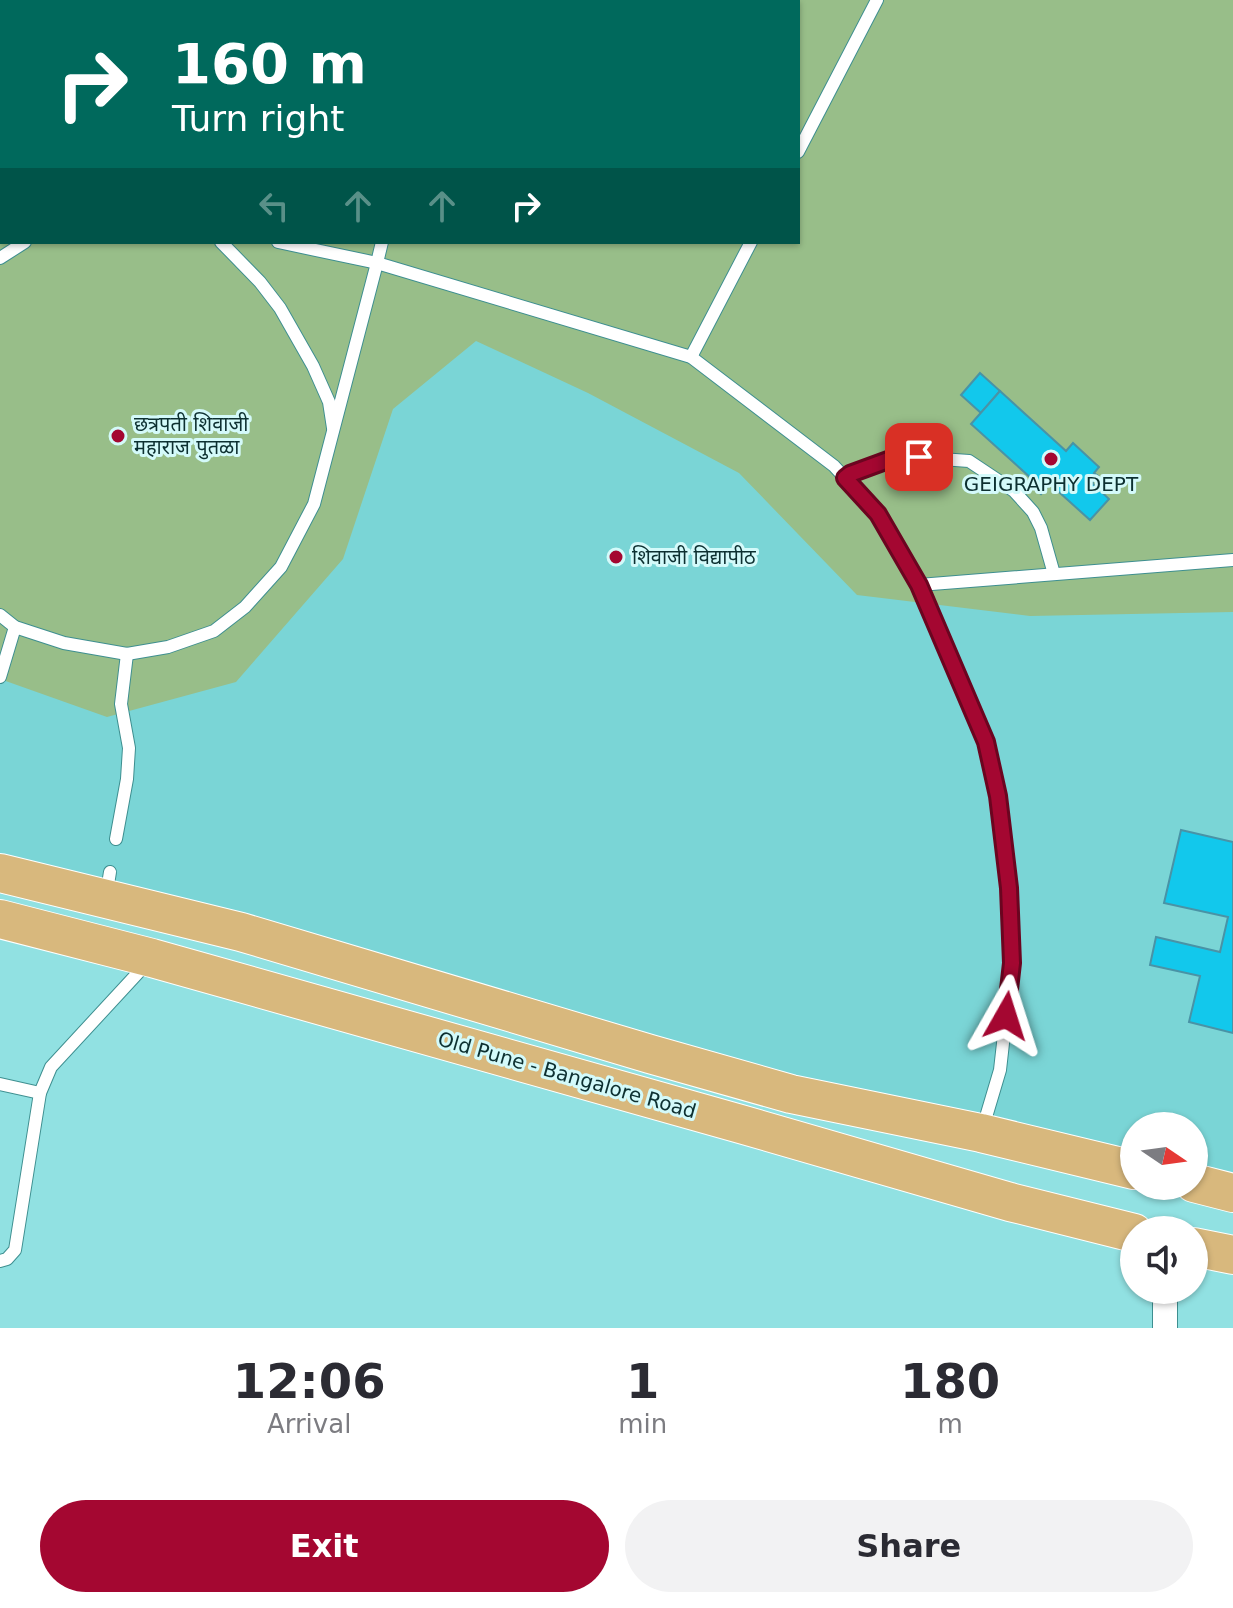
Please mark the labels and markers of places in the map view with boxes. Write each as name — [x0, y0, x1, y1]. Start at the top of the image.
place label: छत्रपती शिवाजी महाराज पुतळा — [134, 412, 249, 460]
pin — [885, 423, 953, 491]
marker: छत्रपती शिवाजी महाराज पुतळा — [109, 427, 127, 445]
marker: GEIGRAPHY DEPT — [1042, 450, 1060, 468]
place label: GEIGRAPHY DEPT — [964, 472, 1139, 496]
place label: शिवाजी विद्यापीठ — [632, 545, 756, 569]
marker: शिवाजी विद्यापीठ — [607, 548, 625, 566]

